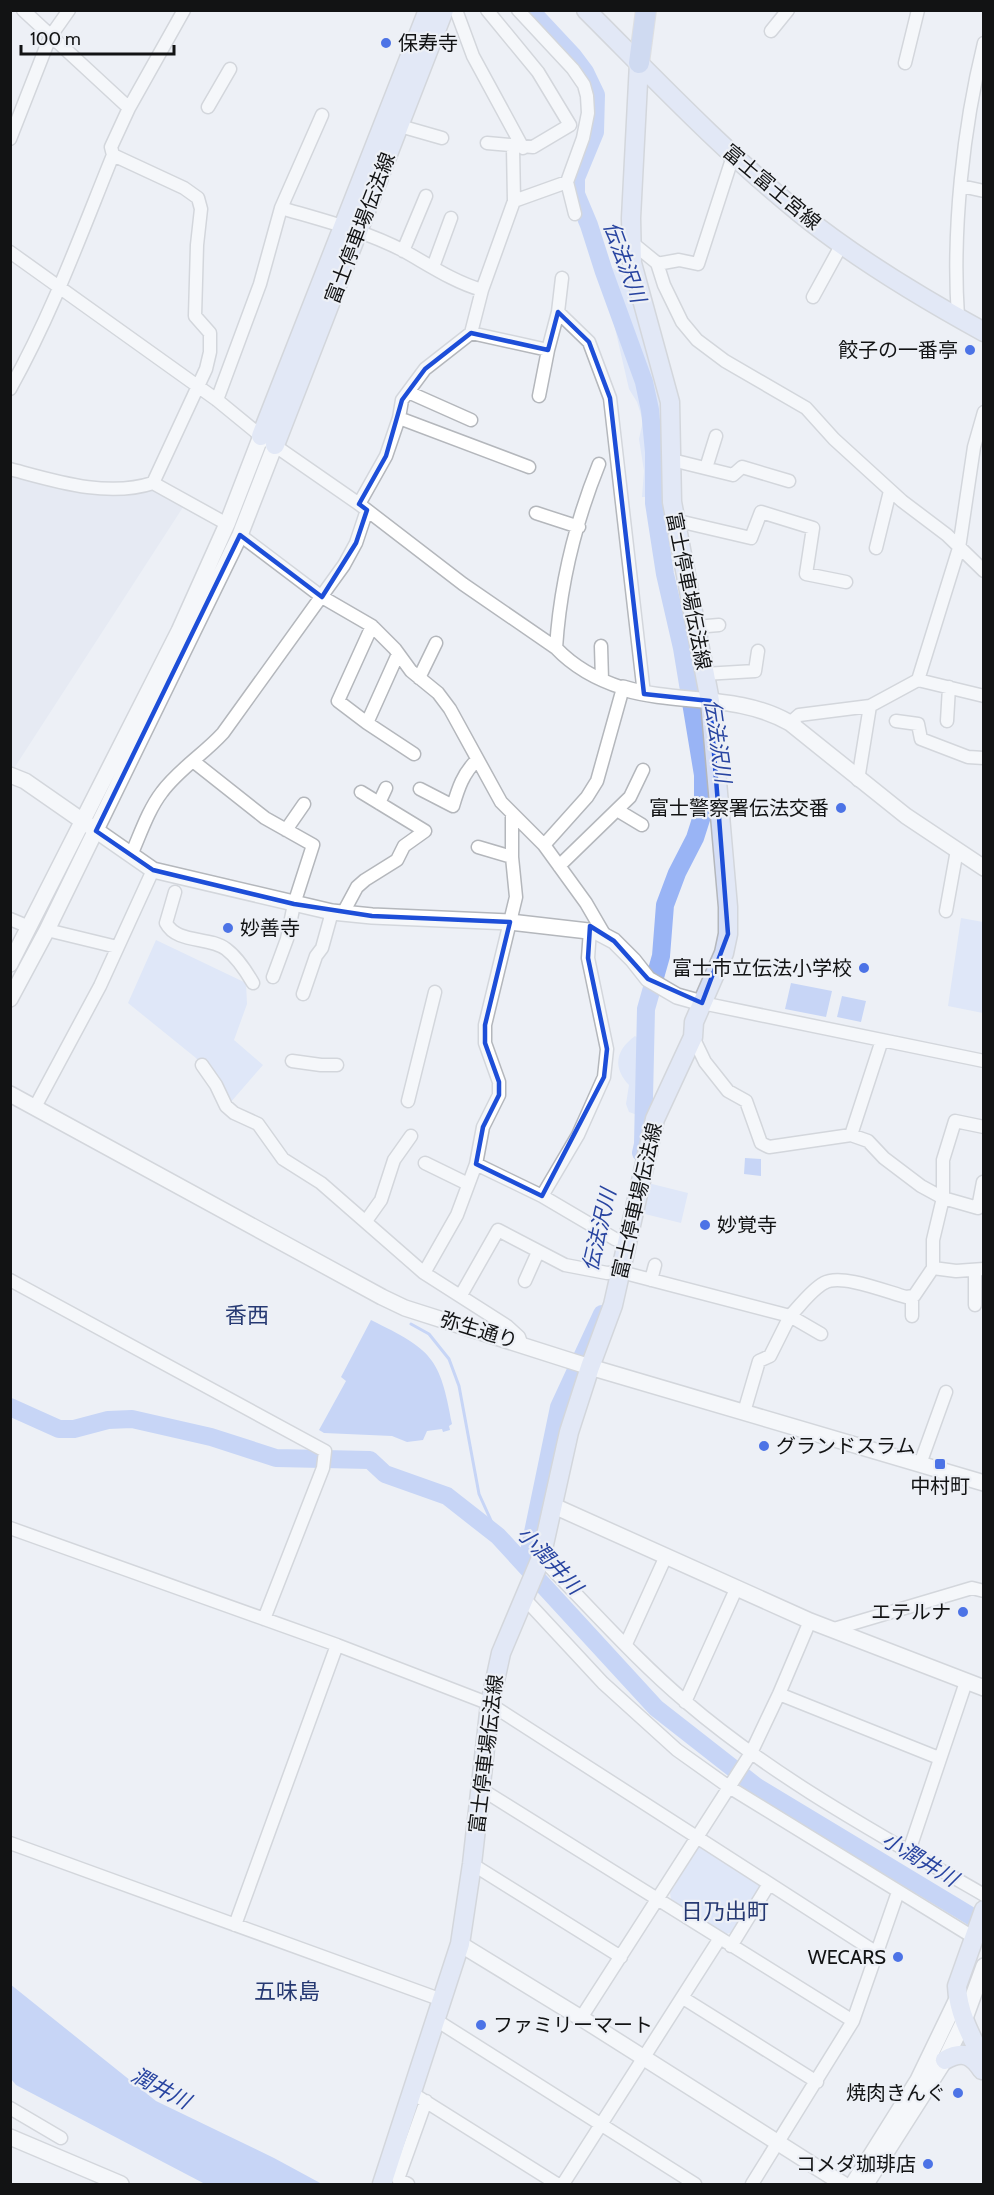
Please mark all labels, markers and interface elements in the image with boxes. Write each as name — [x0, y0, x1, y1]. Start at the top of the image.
scale bar — [21, 18, 174, 56]
text: 100 m — [30, 28, 81, 50]
place label: 保寿寺 — [398, 31, 458, 55]
marker: 保寿寺 — [379, 36, 393, 50]
street label: 富士富士宮線 — [718, 139, 826, 235]
street label: 富士停車場伝法線 — [320, 149, 400, 307]
water label: 伝法沢川 — [599, 218, 652, 308]
place label: 餃子の一番亭 — [838, 338, 958, 362]
marker: 餃子の一番亭 — [963, 343, 977, 357]
street label: 富士停車場伝法線 — [662, 510, 716, 672]
water label: 伝法沢川 — [700, 698, 737, 786]
place label: 富士警察署伝法交番 — [649, 796, 829, 820]
marker: 富士警察署伝法交番 — [834, 801, 848, 815]
place label: 妙善寺 — [240, 916, 300, 940]
marker: 妙善寺 — [221, 921, 235, 935]
place label: 富士市立伝法小学校 — [672, 956, 852, 980]
marker: 富士市立伝法小学校 — [857, 961, 871, 975]
street label: 富士停車場伝法線 — [607, 1120, 667, 1282]
water label: 伝法沢川 — [577, 1184, 621, 1274]
place label: 妙覚寺 — [717, 1213, 777, 1237]
marker: 妙覚寺 — [698, 1218, 712, 1232]
district label: 香西 — [225, 1302, 269, 1329]
street label: 弥生通り — [437, 1307, 521, 1353]
place label: グランドスラム — [776, 1434, 915, 1458]
marker: グランドスラム — [757, 1439, 771, 1453]
marker: 中村町 — [933, 1457, 947, 1471]
place label: 中村町 — [910, 1474, 970, 1498]
water label: 小潤井川 — [512, 1521, 589, 1601]
place label: エテルナ — [871, 1600, 951, 1624]
marker: エテルナ — [956, 1605, 970, 1619]
street label: 富士停車場伝法線 — [464, 1673, 508, 1835]
water label: 小潤井川 — [878, 1827, 964, 1892]
district label: 日乃出町 — [681, 1898, 769, 1925]
place label: WECARS — [808, 1945, 886, 1969]
marker: WECARS — [891, 1950, 905, 1964]
district label: 五味島 — [254, 1978, 320, 2005]
place label: ファミリーマート — [493, 2013, 653, 2037]
marker: ファミリーマート — [474, 2018, 488, 2032]
water label: 潤井川 — [127, 2062, 196, 2115]
place label: 焼肉きんぐ — [846, 2081, 946, 2105]
marker: 焼肉きんぐ — [951, 2086, 965, 2100]
place label: コメダ珈琲店 — [796, 2152, 916, 2176]
marker: コメダ珈琲店 — [921, 2157, 935, 2171]

